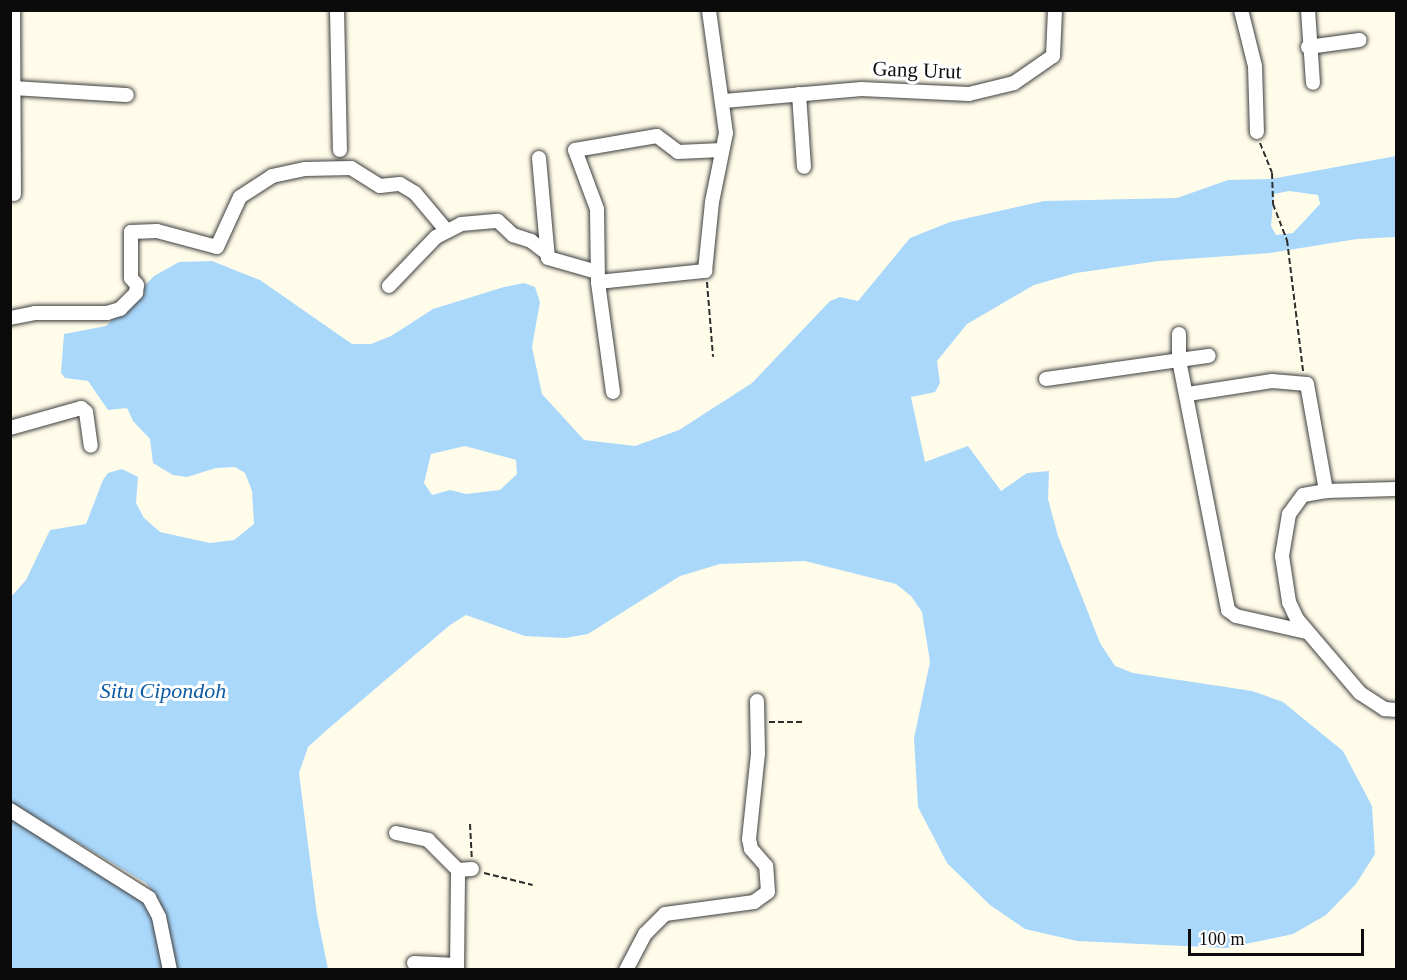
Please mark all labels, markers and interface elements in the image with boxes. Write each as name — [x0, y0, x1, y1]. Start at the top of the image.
street label: Gang Urut — [872, 56, 962, 84]
water label: Situ Cipondoh — [100, 678, 226, 704]
scale bar — [1191, 917, 1366, 955]
text: 100 m — [1199, 929, 1245, 949]

